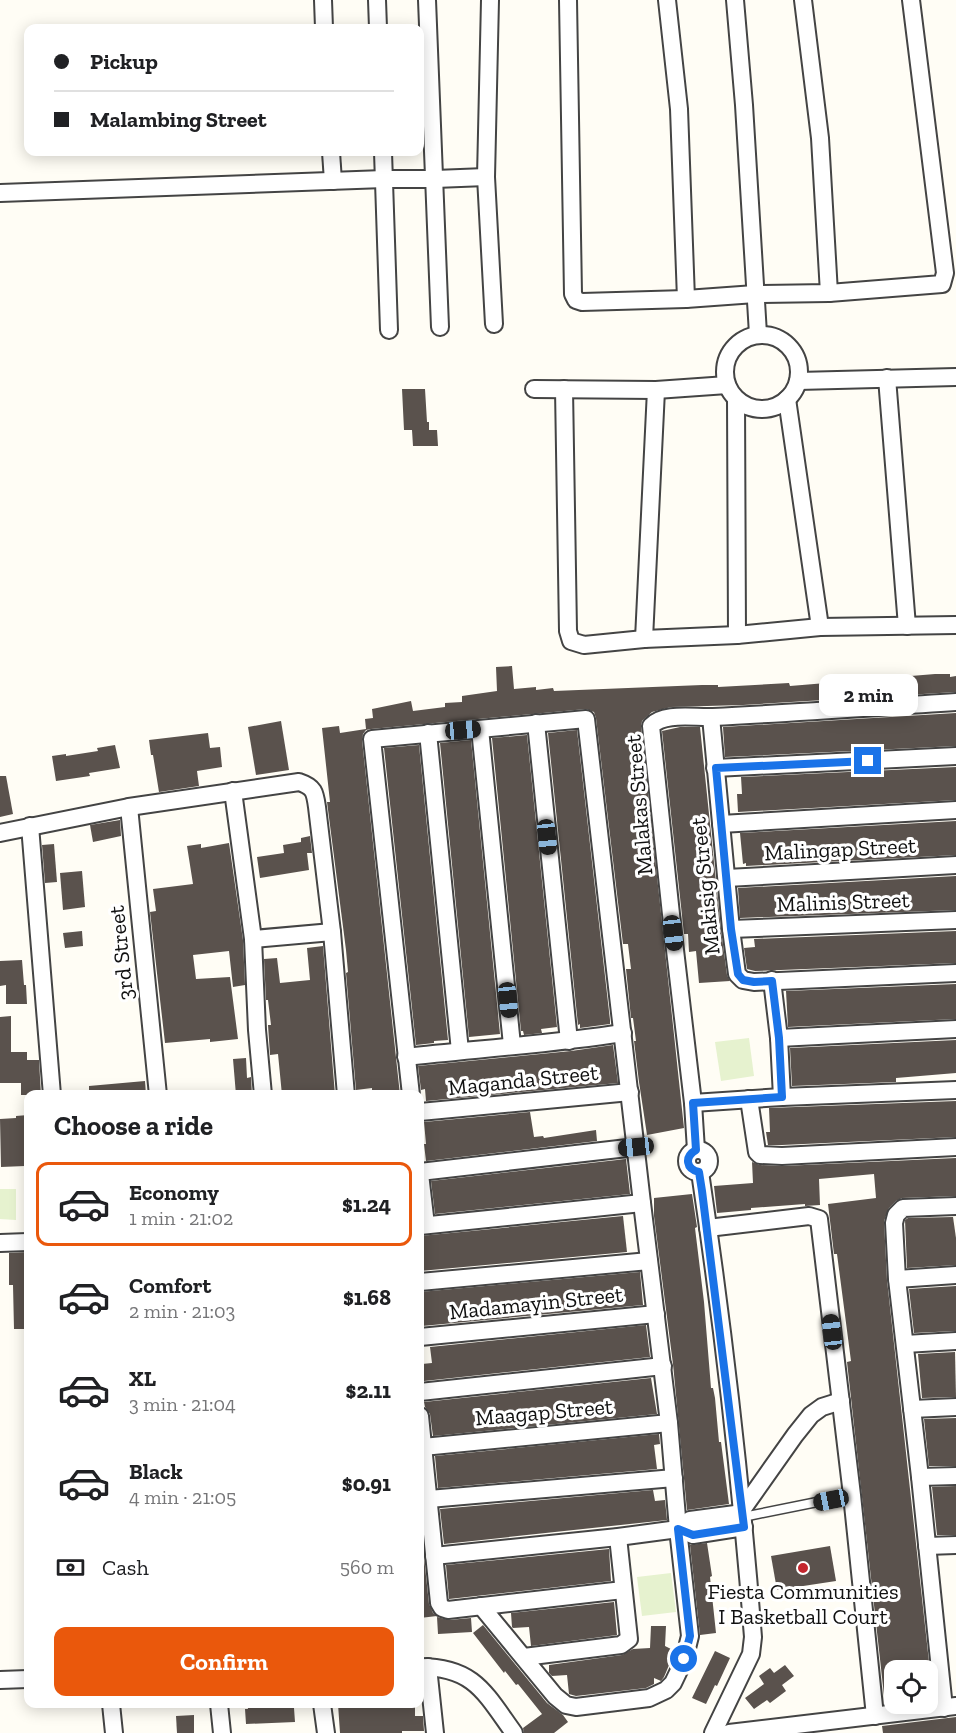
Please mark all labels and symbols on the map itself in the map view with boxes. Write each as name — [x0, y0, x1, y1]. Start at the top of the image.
callout: 2 min — [818, 674, 918, 716]
car — [444, 719, 482, 741]
street label: Malakas Street — [619, 733, 659, 876]
route end — [854, 747, 881, 774]
street label: Makisig Street — [684, 815, 726, 956]
car — [536, 818, 558, 856]
street label: Malingap Street — [763, 831, 918, 866]
street label: Malinis Street — [776, 886, 911, 918]
street label: 3rd Street — [103, 903, 139, 1002]
car — [662, 914, 684, 952]
car — [497, 981, 519, 1019]
street label: Maganda Street — [447, 1059, 600, 1101]
car — [617, 1136, 655, 1158]
street label: Madamayin Street — [448, 1280, 625, 1326]
car — [821, 1313, 843, 1351]
street label: Maagap Street — [474, 1392, 615, 1431]
car — [812, 1488, 850, 1512]
marker: Fiesta Communities I Basketball Court — [796, 1561, 810, 1575]
place label: Fiesta Communities I Basketball Court — [707, 1578, 899, 1630]
route start — [670, 1645, 697, 1672]

